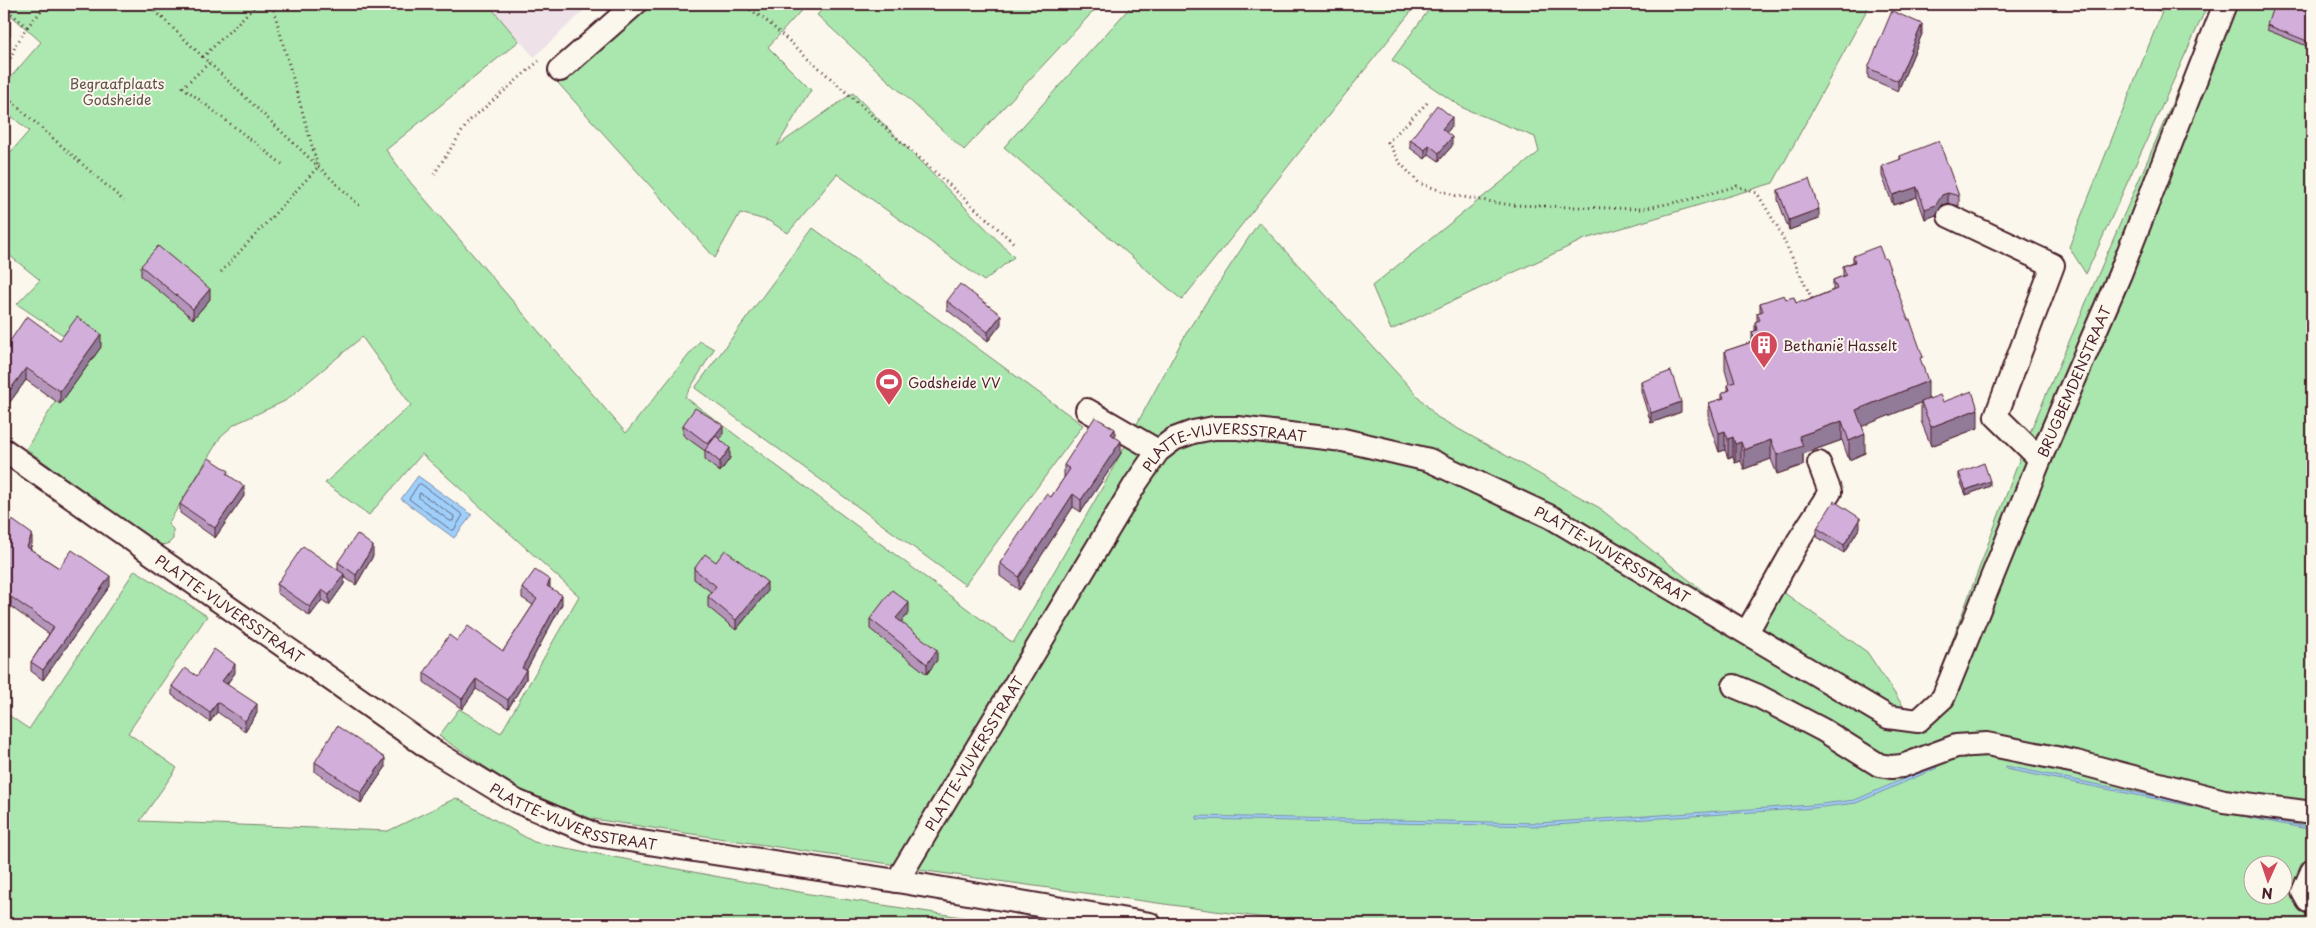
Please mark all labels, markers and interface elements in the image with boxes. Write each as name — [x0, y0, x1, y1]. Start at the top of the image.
park label: Begraafplaats Godsheide — [70, 73, 165, 110]
street label: BRUGBEMDENSTRAAT — [2032, 302, 2116, 460]
building icon: Bethanië Hasselt — [1749, 330, 1779, 369]
place label: Bethanië Hasselt — [1783, 335, 1897, 356]
sports icon: Godsheide VV — [874, 367, 904, 406]
place label: Godsheide VV — [908, 372, 1001, 393]
street label: PLATTE-VIJVERSSTRAAT — [1137, 418, 1308, 476]
street label: PLATTE-VIJVERSSTRAAT — [1531, 500, 1694, 608]
street label: PLATTE-VIJVERSSTRAAT — [152, 549, 309, 668]
street label: PLATTE-VIJVERSSTRAAT — [919, 672, 1028, 835]
street label: PLATTE-VIJVERSSTRAAT — [486, 777, 659, 855]
north arrow — [2244, 856, 2294, 906]
text: N — [2261, 883, 2273, 904]

